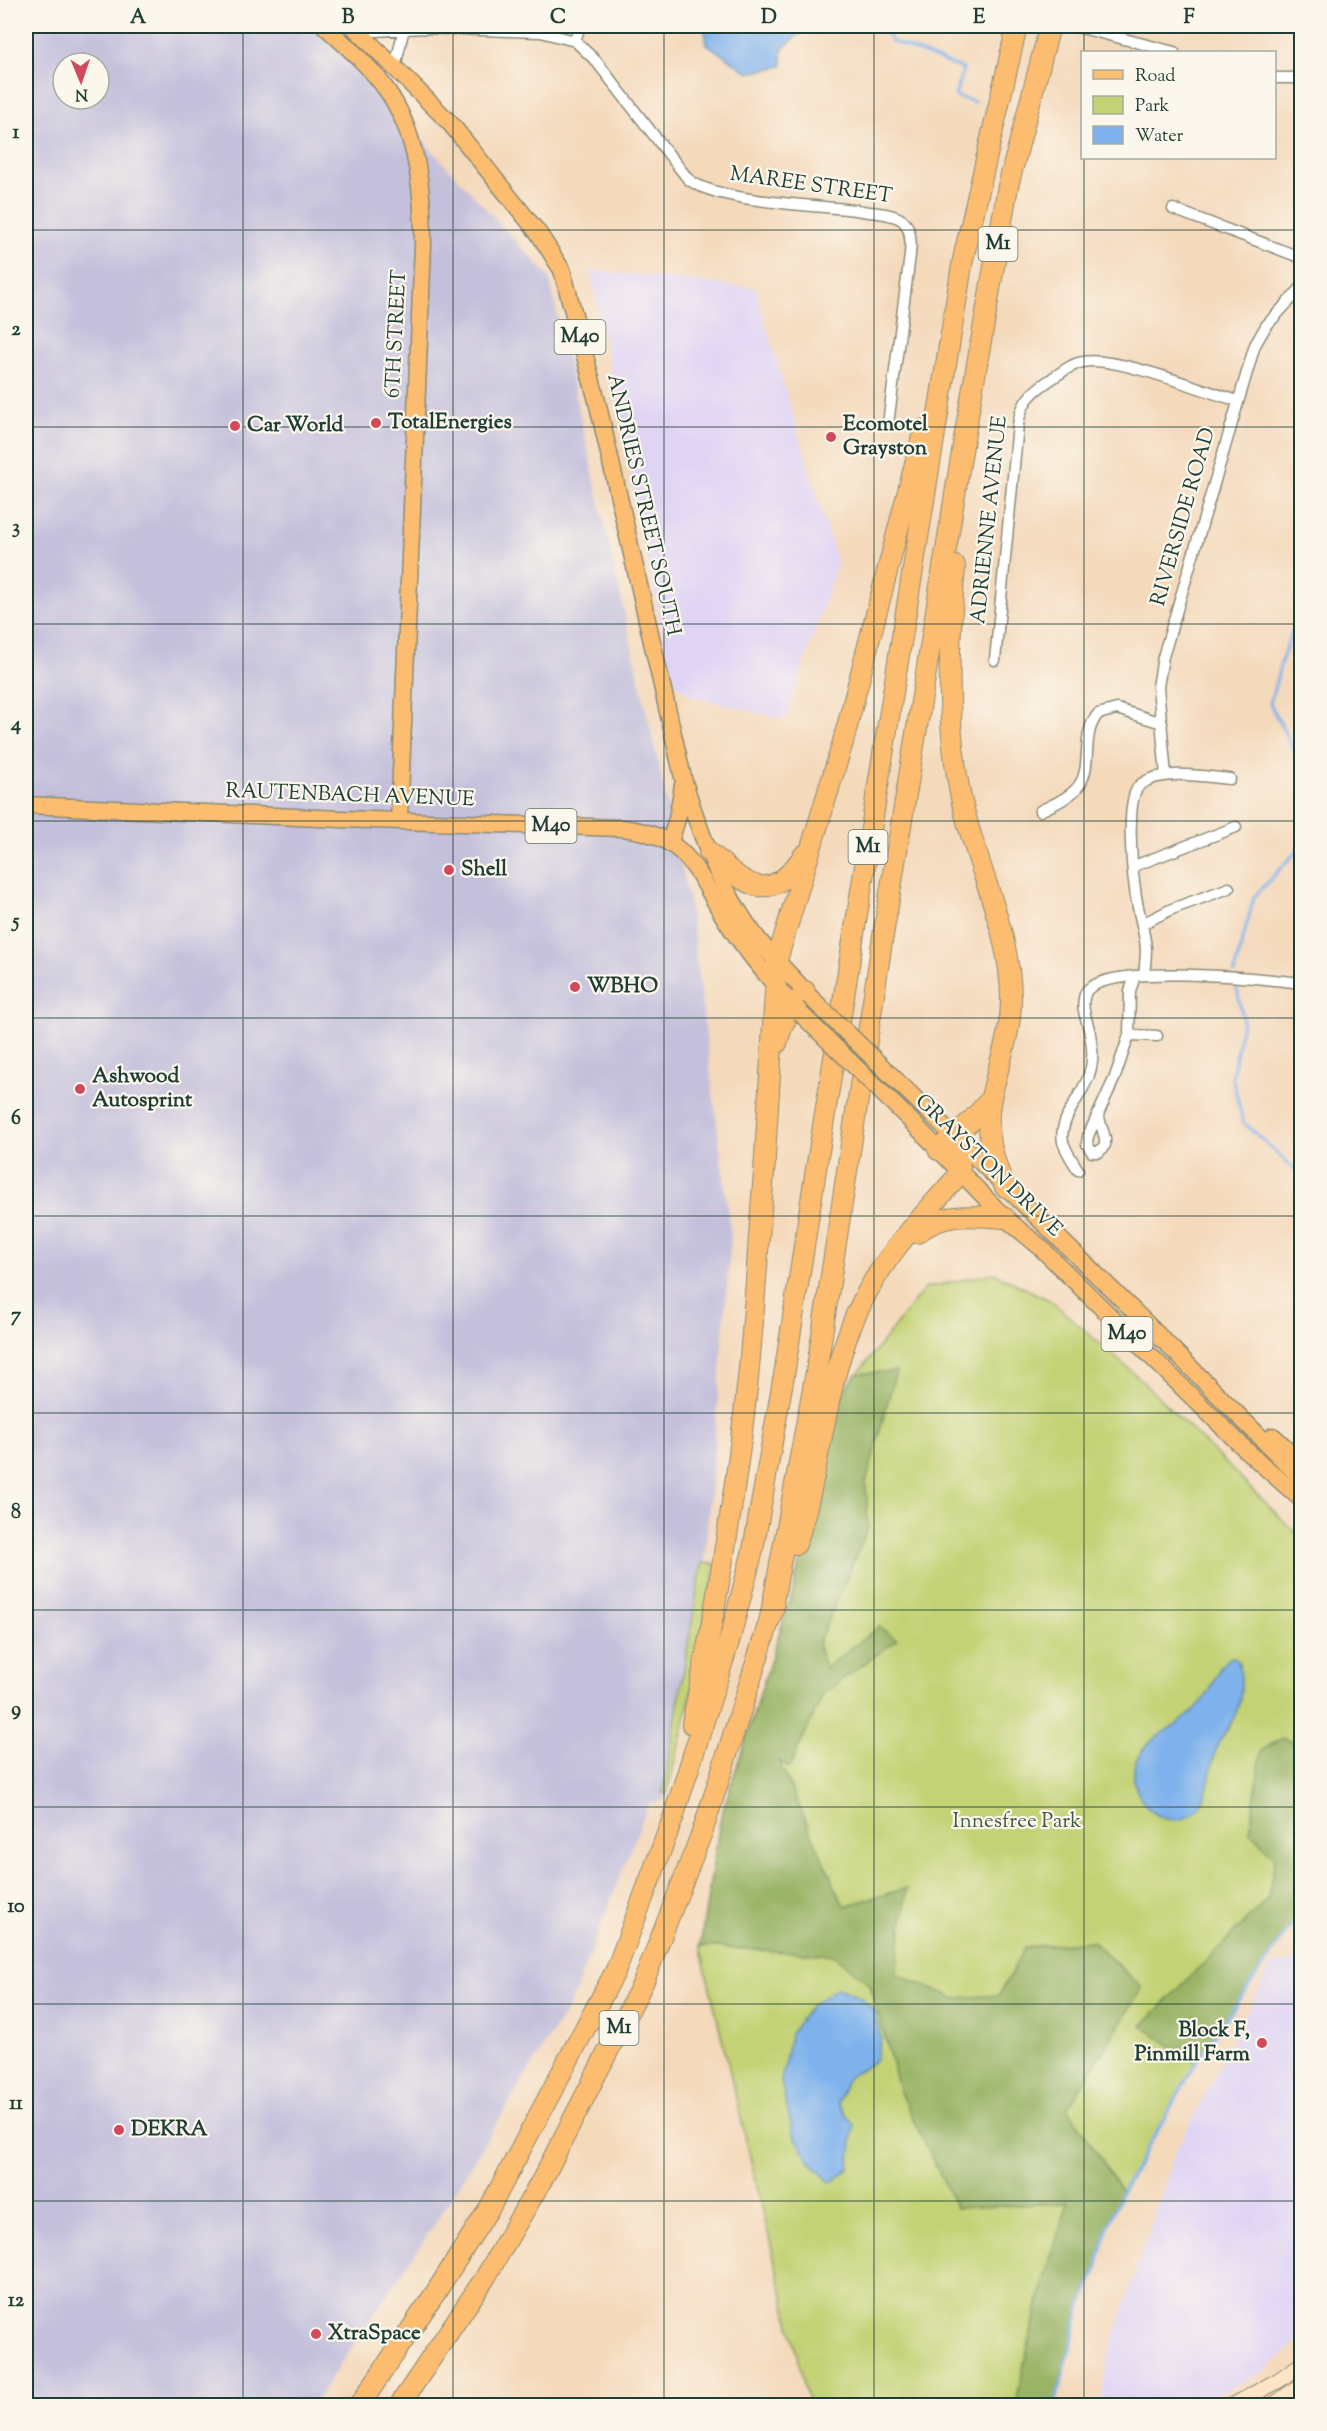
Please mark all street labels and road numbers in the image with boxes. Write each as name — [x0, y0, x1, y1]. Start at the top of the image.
street label: MAREE STREET — [728, 160, 894, 212]
road number: M1 — [978, 227, 1018, 261]
street label: 6TH STREET — [379, 269, 415, 399]
road number: M40 — [554, 320, 606, 354]
street label: ANDRIES STREET SOUTH — [598, 371, 688, 639]
street label: ADRIENNE AVENUE — [964, 414, 1016, 626]
street label: RIVERSIDE ROAD — [1144, 424, 1224, 610]
street label: RAUTENBACH AVENUE — [225, 777, 475, 815]
road number: M40 — [526, 809, 576, 843]
road number: M1 — [848, 830, 888, 864]
street label: GRAYSTON DRIVE — [907, 1088, 1069, 1245]
road number: M40 — [1102, 1317, 1152, 1351]
road number: M1 — [600, 2011, 638, 2045]

